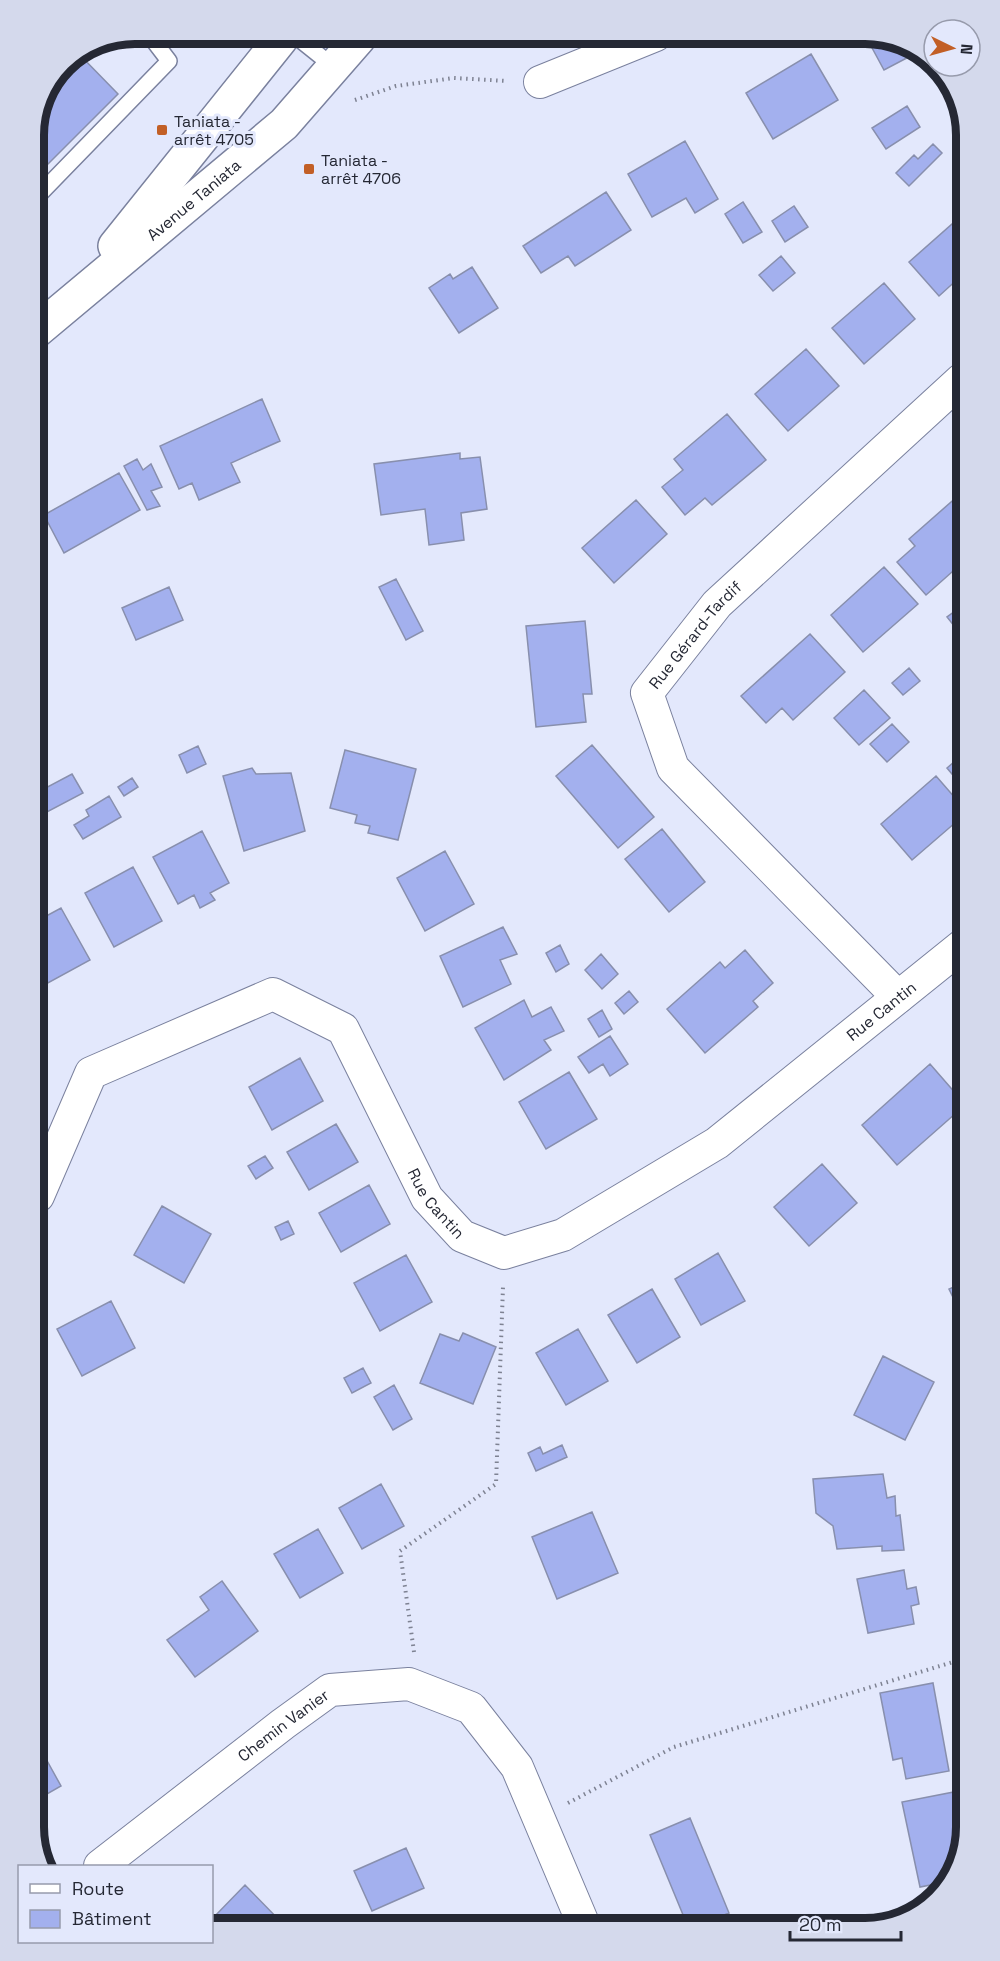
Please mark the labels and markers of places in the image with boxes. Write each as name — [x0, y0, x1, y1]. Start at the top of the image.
place label: Taniata - arrêt 4705 — [174, 111, 254, 150]
marker: Taniata - arrêt 4705 — [155, 123, 169, 137]
place label: Taniata - arrêt 4706 — [321, 150, 401, 189]
marker: Taniata - arrêt 4706 — [302, 162, 316, 176]

